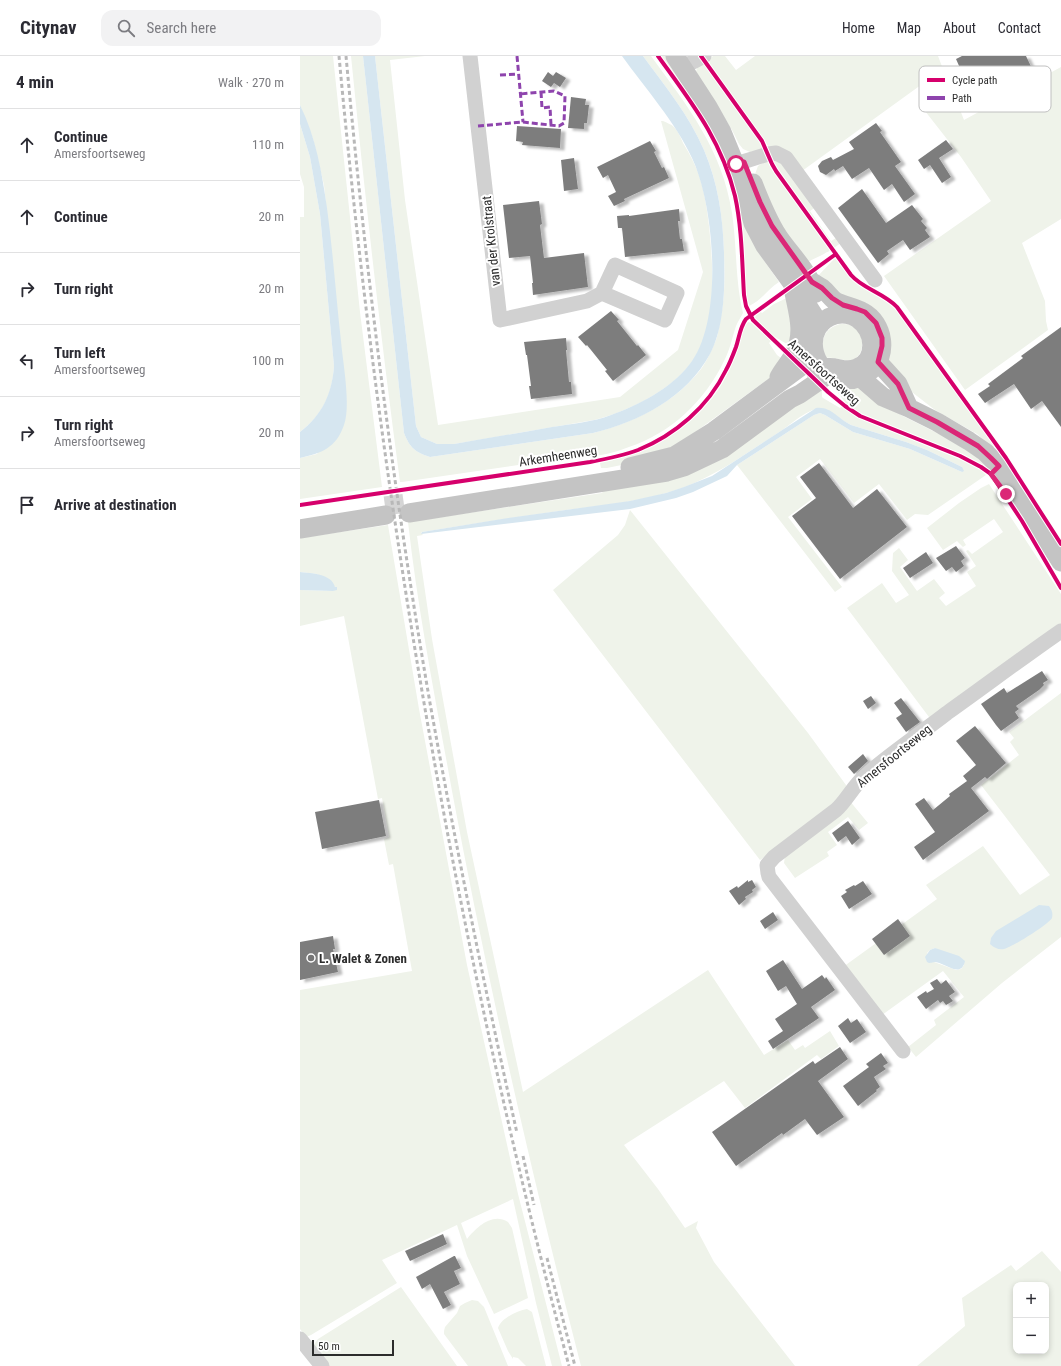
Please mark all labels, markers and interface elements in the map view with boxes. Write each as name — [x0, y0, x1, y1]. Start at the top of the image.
search box — [101, 10, 381, 46]
text: Citynav — [20, 16, 77, 39]
icon: search — [115, 17, 137, 39]
text: Search here — [147, 19, 216, 37]
text: Home — [842, 20, 875, 36]
text: Map — [897, 20, 921, 36]
text: About — [943, 20, 976, 36]
text: Contact — [998, 20, 1041, 36]
legend — [919, 66, 1051, 112]
text: 4 min — [16, 72, 54, 92]
text: Cycle path — [952, 74, 997, 87]
text: Walk · 270 m — [218, 75, 284, 90]
text: Path — [952, 92, 972, 105]
text: Continue — [54, 128, 108, 146]
icon: ahead — [16, 134, 38, 156]
text: 110 m — [252, 137, 284, 152]
text: Amersfoortseweg — [54, 146, 146, 161]
route start — [727, 155, 745, 173]
street label: van der Krolstraat — [479, 195, 503, 287]
icon: ahead — [16, 206, 38, 228]
text: Continue — [54, 208, 108, 226]
text: 20 m — [258, 209, 284, 224]
icon: right — [16, 278, 38, 300]
text: Turn right — [54, 280, 113, 298]
text: 20 m — [258, 281, 284, 296]
street label: Amersfoortseweg — [785, 336, 863, 408]
text: Turn left — [54, 344, 105, 362]
icon: left — [16, 350, 38, 372]
text: 100 m — [252, 353, 284, 368]
text: Amersfoortseweg — [54, 362, 146, 377]
text: Turn right — [54, 416, 113, 434]
icon: right — [16, 422, 38, 444]
text: 20 m — [258, 425, 284, 440]
text: Amersfoortseweg — [54, 434, 146, 449]
street label: Arkemheenweg — [518, 442, 598, 470]
route end — [997, 485, 1015, 503]
icon: arrive — [16, 494, 38, 516]
text: Arrive at destination — [54, 496, 177, 514]
street label: Amersfoortseweg — [854, 721, 934, 791]
place label: L. Walet & Zonen — [319, 951, 407, 966]
marker: L. Walet & Zonen — [306, 953, 316, 963]
map controls — [1013, 1282, 1049, 1354]
button: + — [1013, 1282, 1049, 1318]
button: − — [1013, 1318, 1049, 1354]
scale bar — [312, 1338, 394, 1357]
text: 50 m — [318, 1340, 340, 1353]

